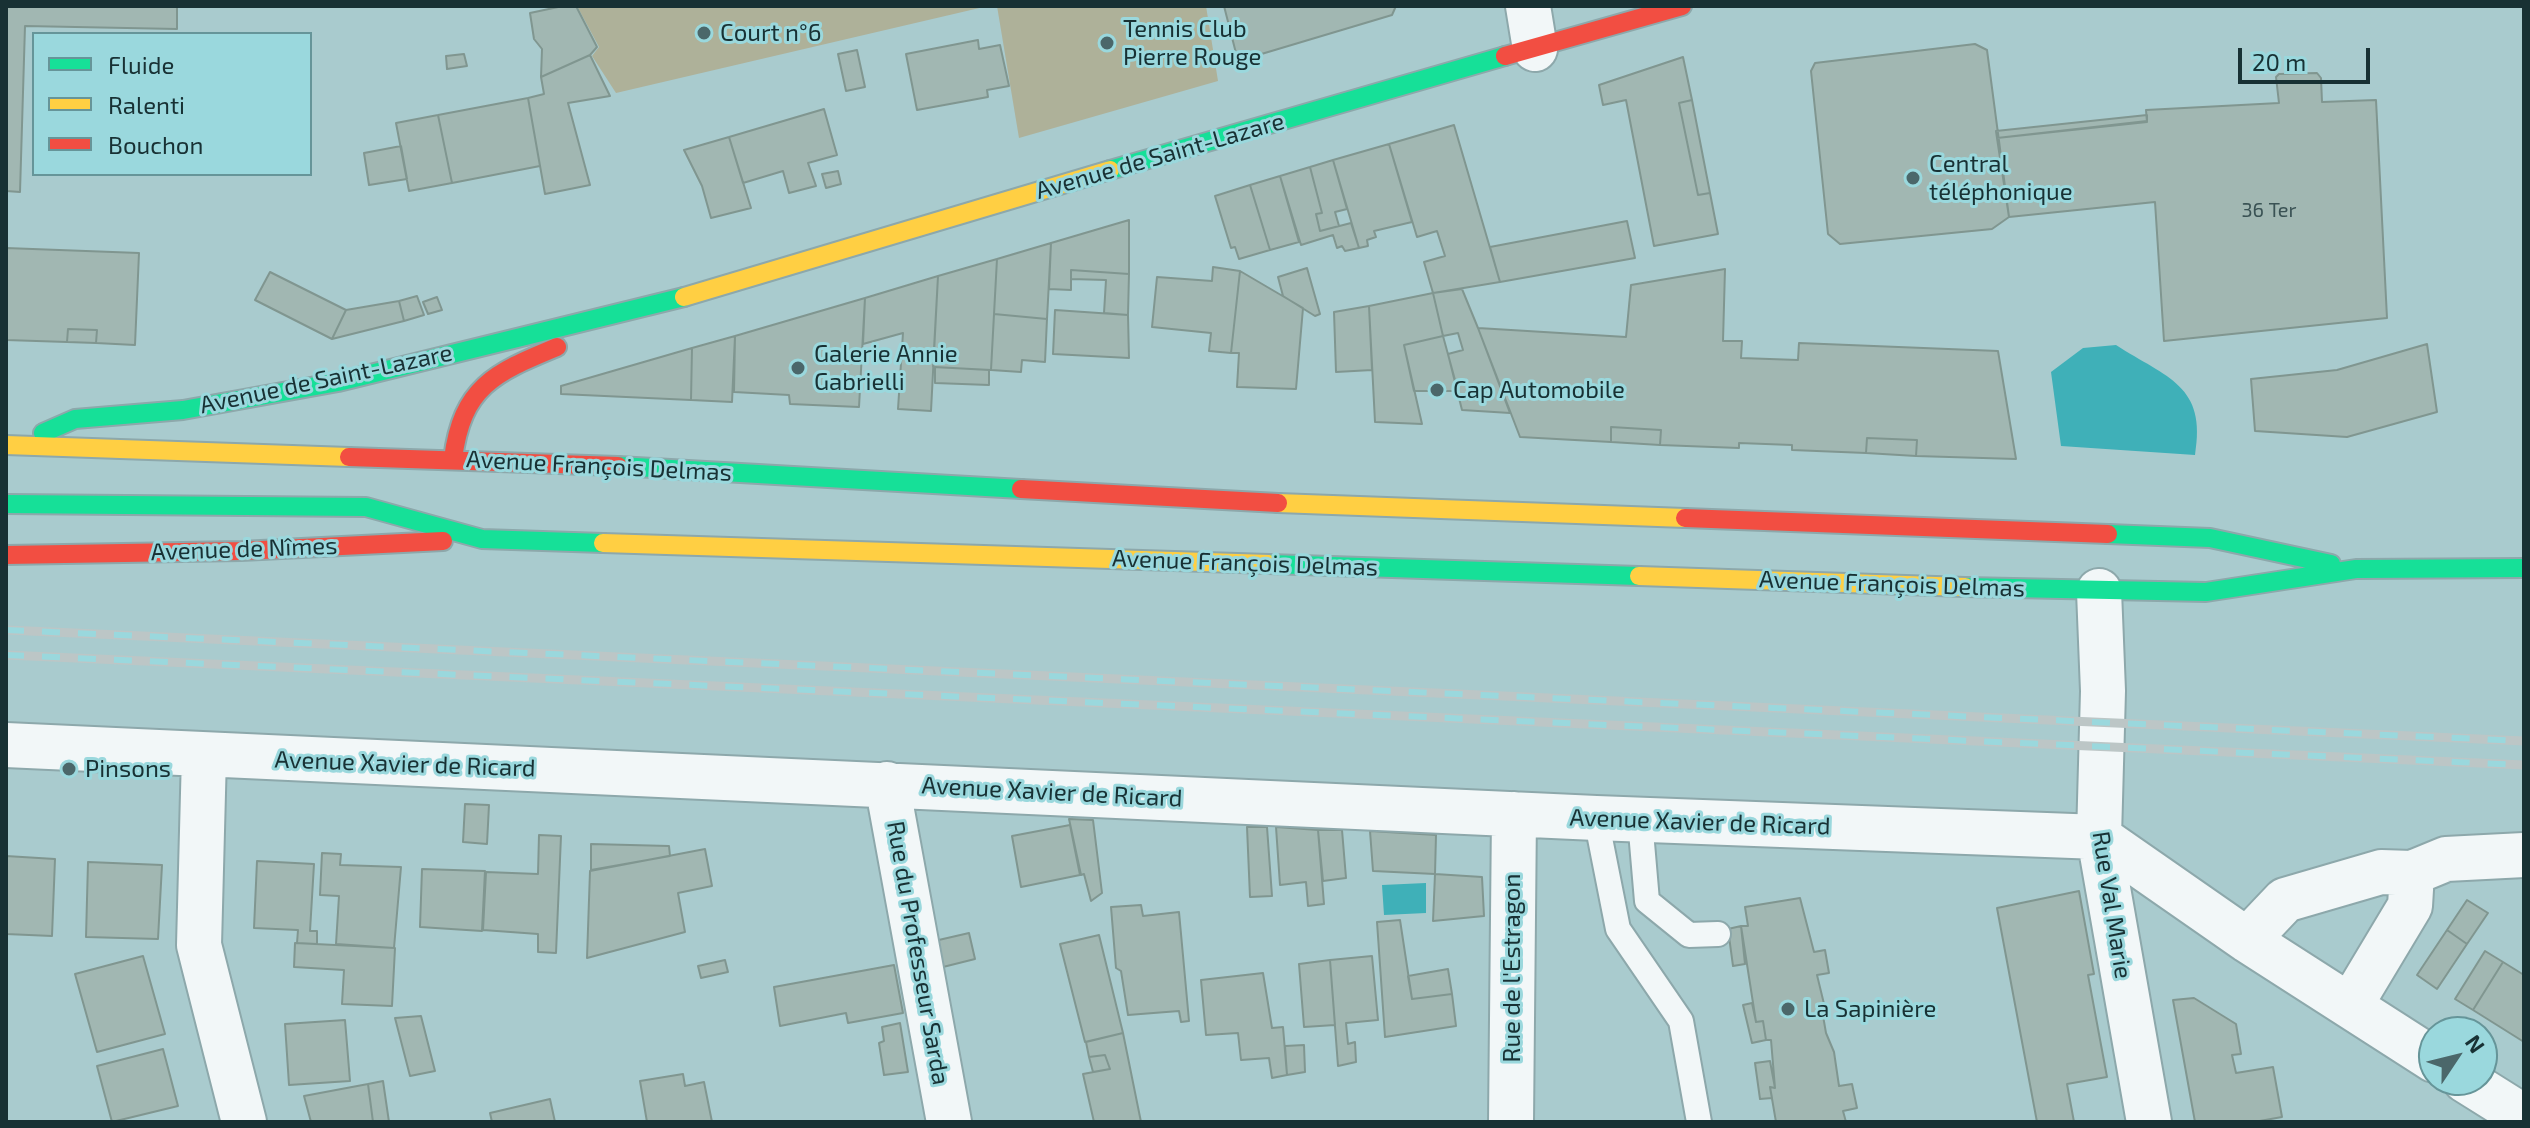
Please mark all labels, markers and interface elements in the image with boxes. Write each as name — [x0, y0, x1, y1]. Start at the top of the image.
place label: Tennis Club Pierre Rouge — [1123, 15, 1261, 71]
place label: Court n°6 — [720, 19, 821, 47]
marker: Court n°6 — [695, 24, 713, 42]
legend — [32, 32, 312, 176]
scale bar — [2242, 32, 2374, 82]
marker: Tennis Club Pierre Rouge — [1098, 34, 1116, 52]
text: 20 m — [2252, 47, 2306, 76]
text: Fluide — [108, 50, 174, 79]
text: Ralenti — [108, 90, 185, 119]
street label: Avenue de Saint-Lazare — [1032, 107, 1288, 205]
text: Bouchon — [108, 130, 203, 159]
place label: Central téléphonique — [1929, 150, 2073, 206]
marker: Central téléphonique — [1904, 169, 1922, 187]
house number: 36 Ter — [2241, 198, 2297, 222]
street label: Avenue de Saint-Lazare — [197, 338, 455, 420]
place label: Galerie Annie Gabrielli — [814, 340, 958, 396]
marker: Galerie Annie Gabrielli — [789, 359, 807, 377]
place label: Cap Automobile — [1453, 376, 1625, 404]
marker: Cap Automobile — [1428, 381, 1446, 399]
street label: Avenue François Delmas — [465, 445, 733, 487]
street label: Avenue de Nîmes — [150, 531, 338, 567]
street label: Avenue François Delmas — [1112, 544, 1378, 582]
street label: Avenue François Delmas — [1759, 565, 2025, 603]
street label: Avenue Xavier de Ricard — [274, 745, 536, 783]
place label: Pinsons — [85, 755, 171, 783]
marker: Pinsons — [60, 760, 78, 778]
street label: Avenue Xavier de Ricard — [921, 771, 1183, 813]
street label: Avenue Xavier de Ricard — [1569, 803, 1831, 841]
street label: Rue du Professeur Sarda — [881, 819, 955, 1087]
street label: Rue Val Marie — [2086, 829, 2138, 981]
street label: Rue de l'Estragon — [1498, 874, 1526, 1062]
place label: La Sapinière — [1804, 995, 1936, 1023]
marker: La Sapinière — [1779, 1000, 1797, 1018]
north arrow — [2418, 1016, 2498, 1096]
text: N — [2461, 1029, 2491, 1057]

